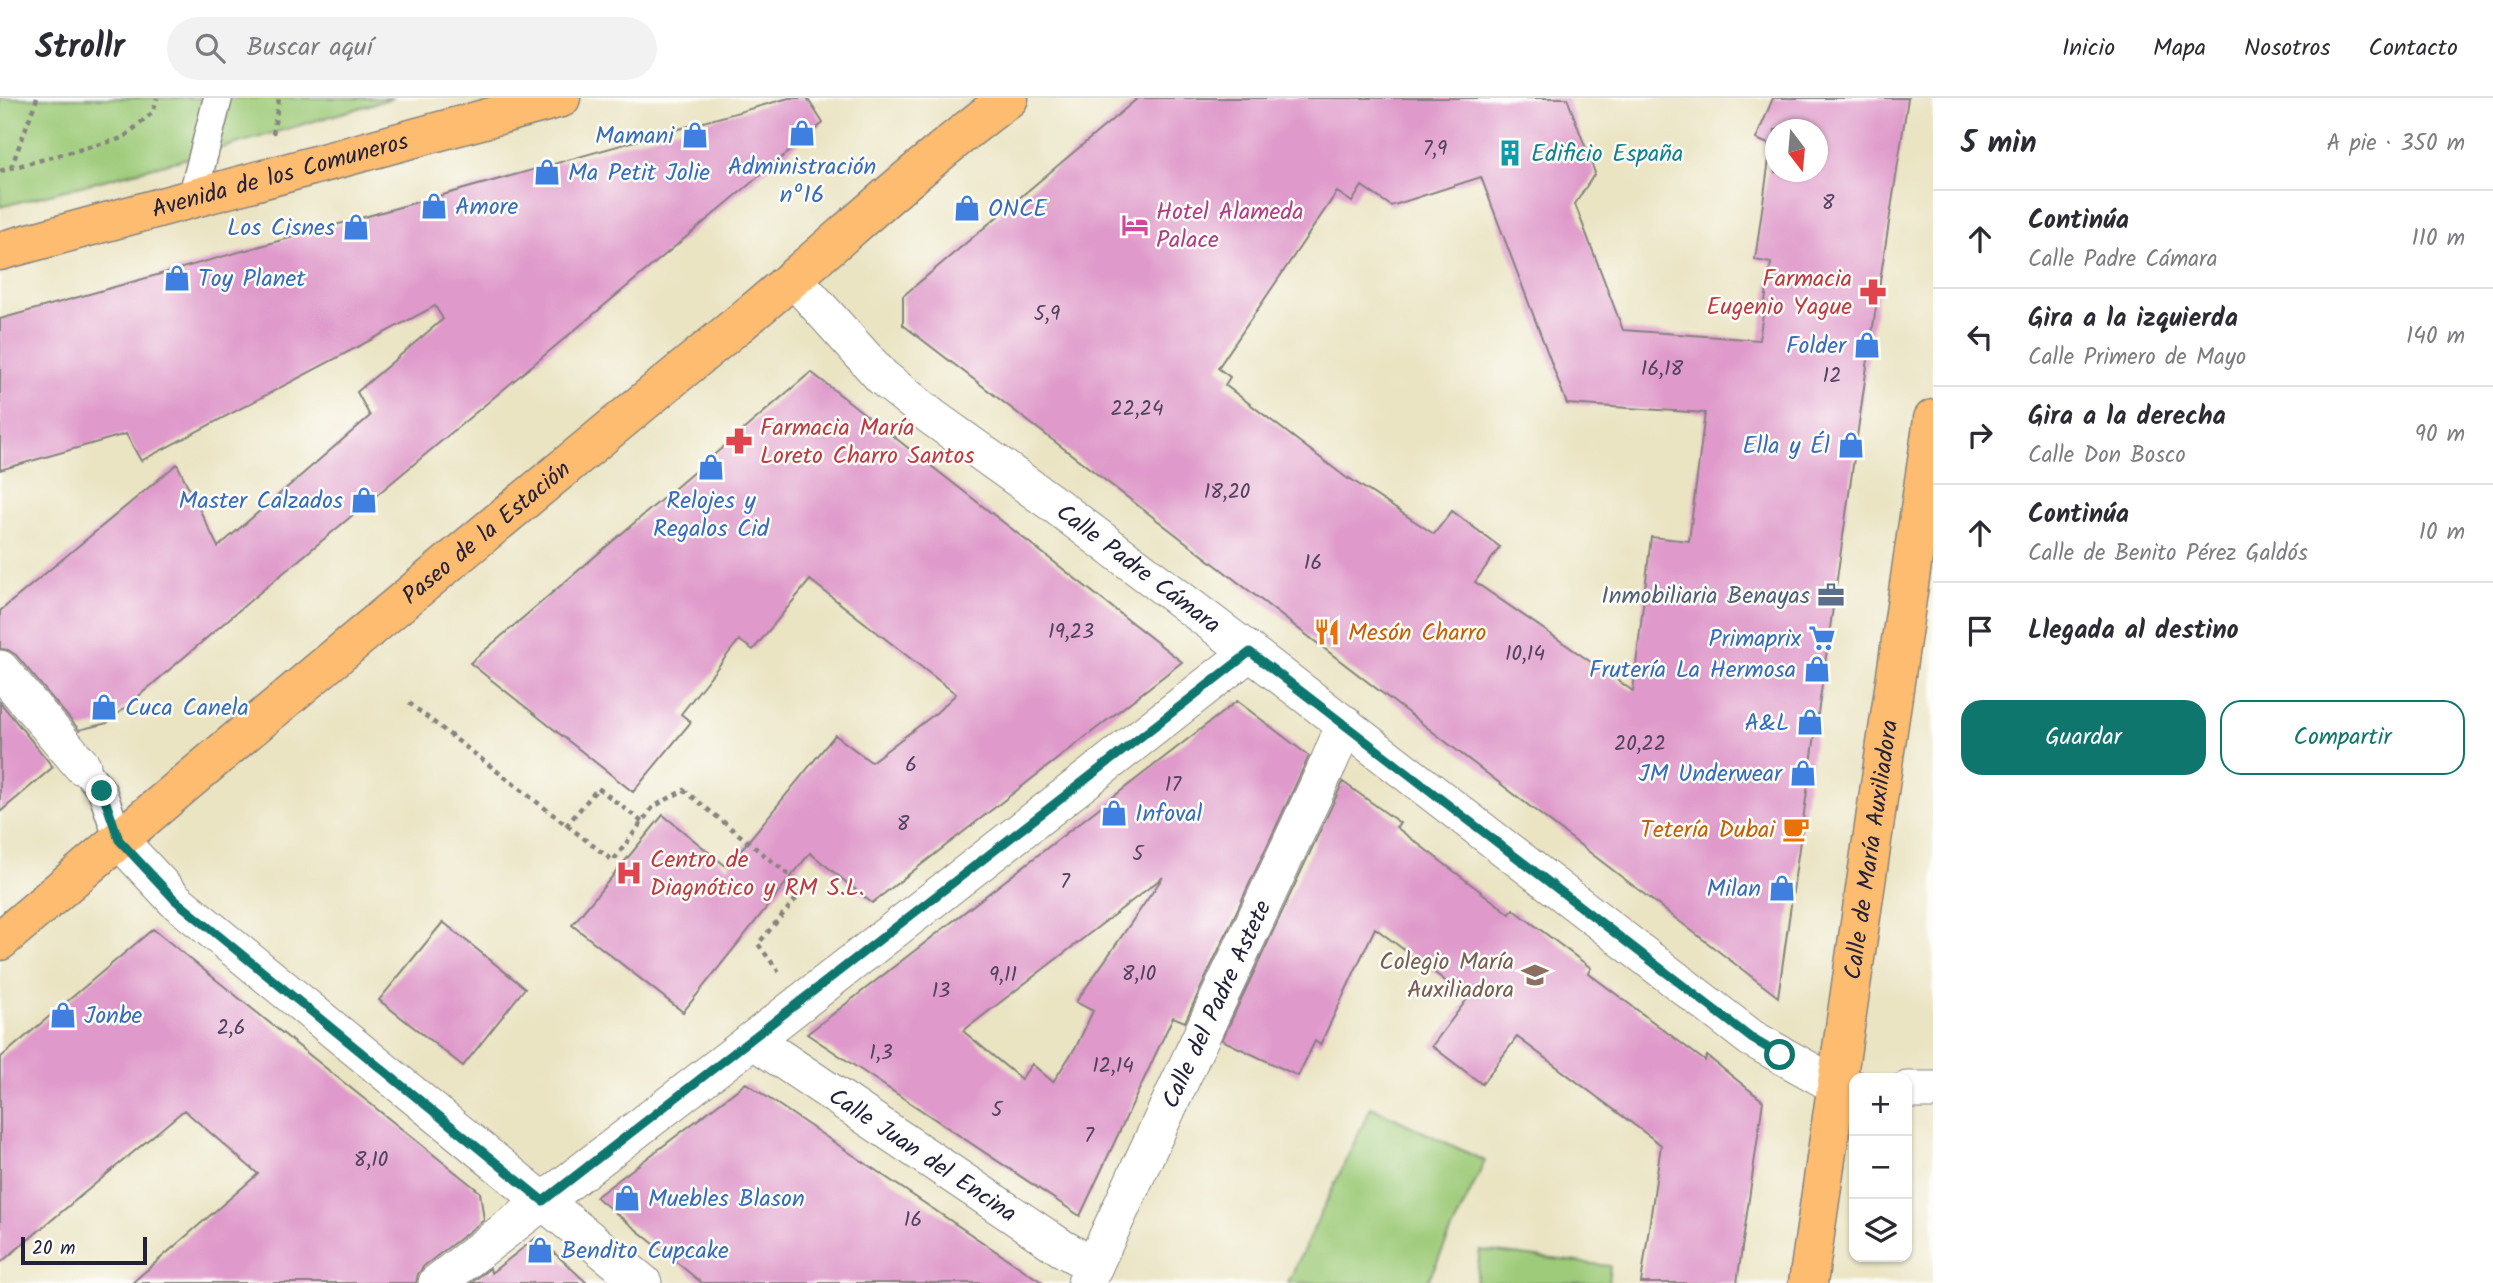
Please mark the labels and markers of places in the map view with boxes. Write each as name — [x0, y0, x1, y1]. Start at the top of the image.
place label: Mamani — [595, 117, 675, 156]
shop icon: Administración nº16 — [787, 118, 817, 148]
shop icon: Mamani — [680, 120, 710, 150]
place label: Edificio España — [1531, 135, 1683, 174]
building icon: Edificio España — [1495, 138, 1525, 168]
place label: Administración nº16 — [728, 148, 876, 215]
place label: Ma Petit Jolie — [568, 154, 710, 193]
shop icon: Ma Petit Jolie — [532, 157, 562, 187]
place label: Amore — [455, 188, 519, 227]
place label: ONCE — [988, 190, 1048, 229]
shop icon: Amore — [419, 191, 449, 221]
shop icon: ONCE — [952, 193, 982, 223]
place label: Hotel Alameda Palace — [1156, 193, 1303, 260]
place label: Los Cisnes — [227, 209, 335, 248]
hotel icon: Hotel Alameda Palace — [1120, 210, 1150, 240]
shop icon: Los Cisnes — [341, 212, 371, 242]
place label: Toy Planet — [198, 260, 306, 299]
place label: Farmacia Eugenio Yague — [1706, 260, 1852, 327]
shop icon: Toy Planet — [162, 263, 192, 293]
pharmacy icon: Farmacia Eugenio Yague — [1858, 277, 1888, 307]
place label: Folder — [1786, 327, 1848, 366]
shop icon: Folder — [1852, 330, 1882, 360]
place label: Farmacia María Loreto Charro Santos — [760, 409, 975, 476]
pharmacy icon: Farmacia María Loreto Charro Santos — [724, 426, 754, 456]
place label: Ella y Él — [1743, 427, 1830, 466]
shop icon: Ella y Él — [1836, 430, 1866, 460]
shop icon: Relojes y Regalos Cid — [696, 452, 726, 482]
place label: Master Calzados — [179, 482, 343, 521]
place label: Relojes y Regalos Cid — [653, 482, 770, 549]
shop icon: Master Calzados — [349, 485, 379, 515]
place label: Inmobiliaria Benayas — [1601, 577, 1810, 616]
office icon: Inmobiliaria Benayas — [1816, 580, 1846, 610]
place label: Mesón Charro — [1348, 614, 1487, 653]
restaurant icon: Mesón Charro — [1312, 617, 1342, 647]
place label: Primaprix — [1709, 620, 1802, 659]
supermarket icon: Primaprix — [1807, 623, 1837, 653]
place label: Frutería La Hermosa — [1589, 651, 1796, 690]
shop icon: Frutería La Hermosa — [1802, 654, 1832, 684]
place label: Cuca Canela — [125, 689, 249, 728]
shop icon: Cuca Canela — [89, 692, 119, 722]
place label: A&L — [1744, 704, 1789, 743]
shop icon: A&L — [1795, 707, 1825, 737]
place label: JM Underwear — [1638, 755, 1784, 794]
shop icon: JM Underwear — [1788, 758, 1818, 788]
place label: Infoval — [1135, 795, 1203, 834]
shop icon: Infoval — [1099, 798, 1129, 828]
place label: Tetería Dubai — [1640, 811, 1776, 850]
cafe icon: Tetería Dubai — [1781, 814, 1811, 844]
place label: Centro de Diagnótico y RM S.L. — [650, 841, 864, 908]
hospital icon: Centro de Diagnótico y RM S.L. — [614, 858, 644, 888]
place label: Milan — [1706, 870, 1761, 909]
shop icon: Milan — [1767, 873, 1797, 903]
place label: Colegio María Auxiliadora — [1379, 943, 1514, 1010]
school or university icon: Colegio María Auxiliadora — [1520, 960, 1550, 990]
place label: Jonbe — [84, 997, 142, 1036]
shop icon: Jonbe — [48, 1000, 78, 1030]
place label: Muebles Blason — [648, 1180, 805, 1219]
shop icon: Muebles Blason — [612, 1183, 642, 1213]
place label: Bendito Cupcake — [561, 1232, 729, 1271]
shop icon: Bendito Cupcake — [525, 1235, 555, 1265]

